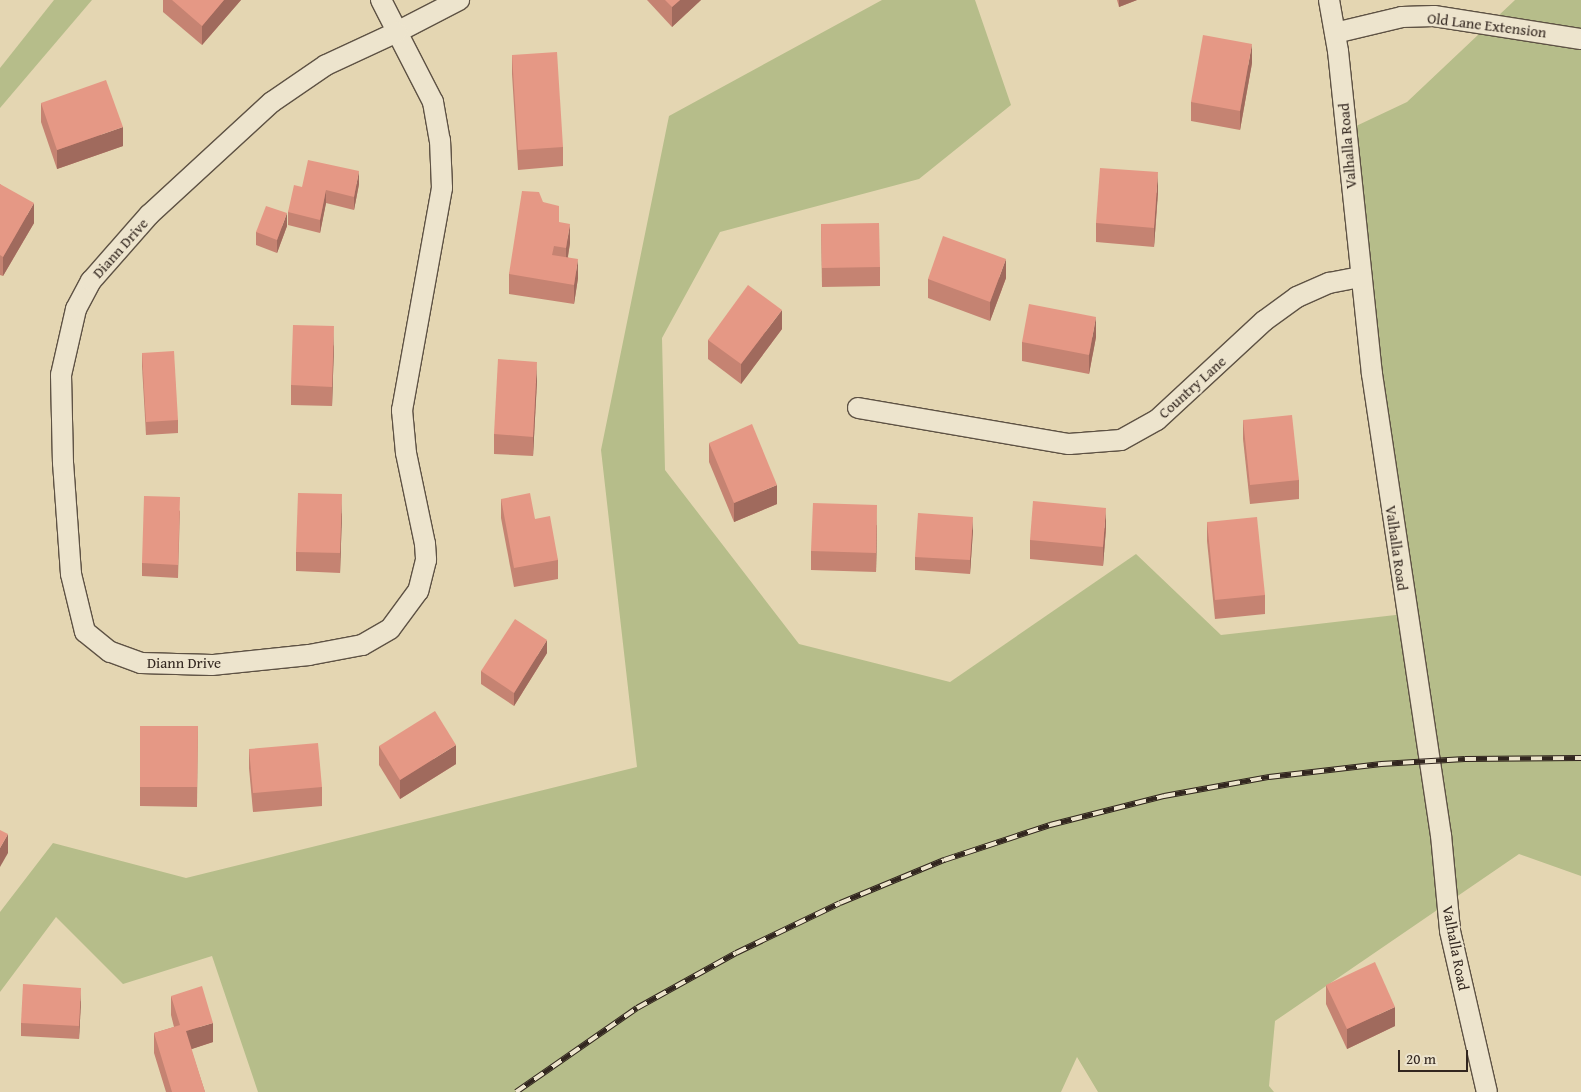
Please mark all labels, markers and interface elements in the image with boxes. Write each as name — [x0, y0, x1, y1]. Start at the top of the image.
street label: Old Lane Extension — [1426, 9, 1548, 41]
street label: Valhalla Road — [1334, 102, 1360, 190]
street label: Diann Drive — [88, 214, 152, 282]
street label: Country Lane — [1155, 352, 1229, 422]
street label: Valhalla Road — [1382, 504, 1412, 592]
street label: Diann Drive — [147, 654, 221, 672]
street label: Valhalla Road — [1439, 904, 1473, 992]
scale bar — [1401, 1040, 1471, 1072]
text: 20 m — [1406, 1048, 1436, 1069]

